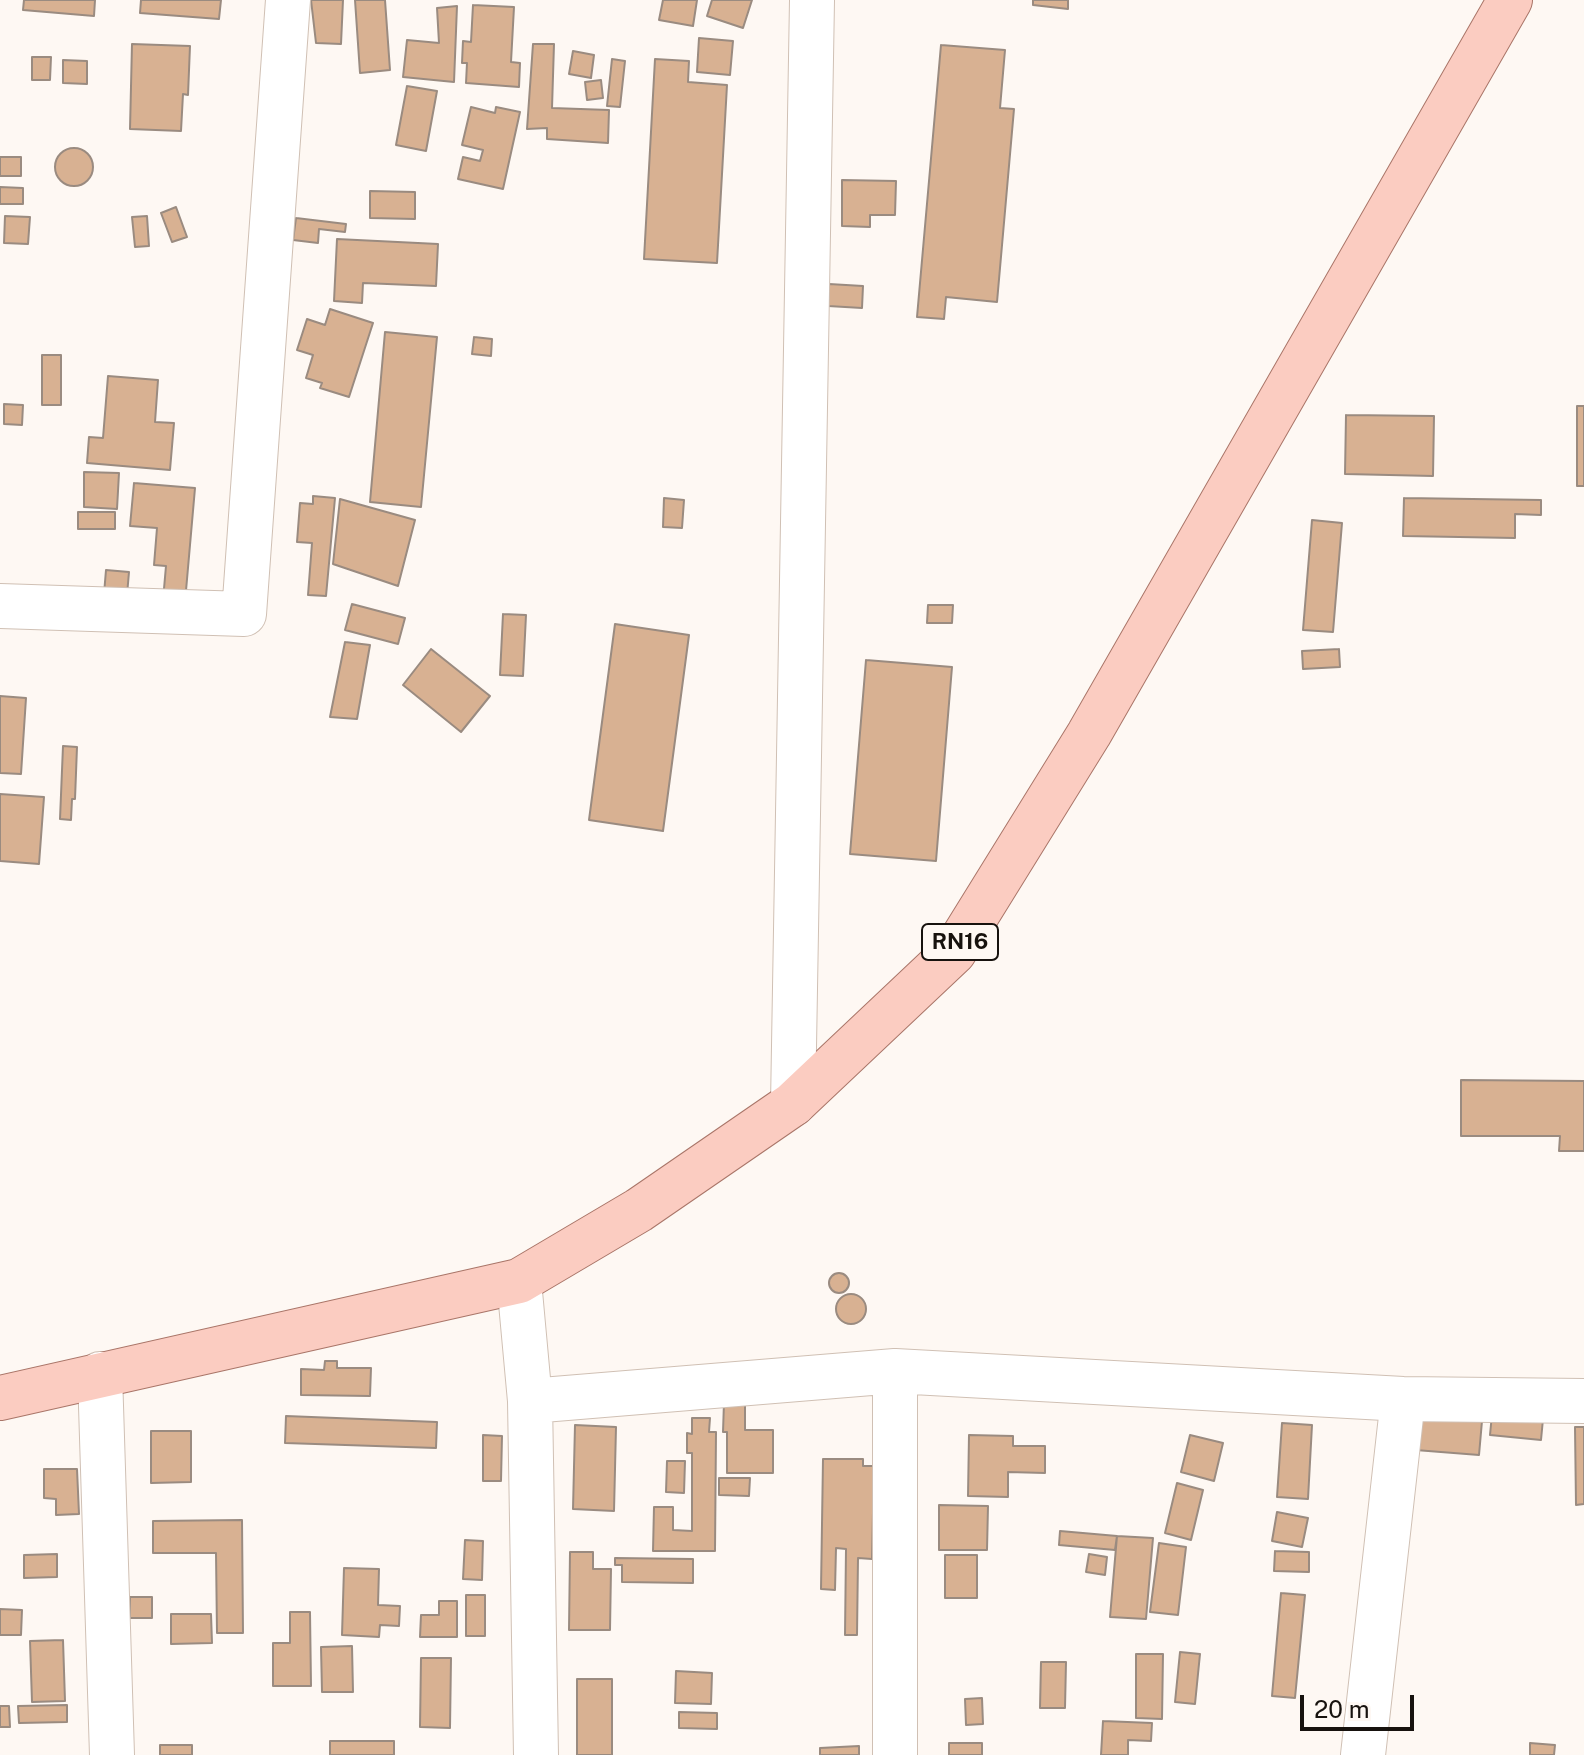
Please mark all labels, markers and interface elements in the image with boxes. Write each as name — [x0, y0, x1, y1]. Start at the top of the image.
road number: RN16 — [922, 924, 998, 960]
scale bar — [1304, 1679, 1418, 1729]
text: 20 m — [1314, 1695, 1370, 1723]

